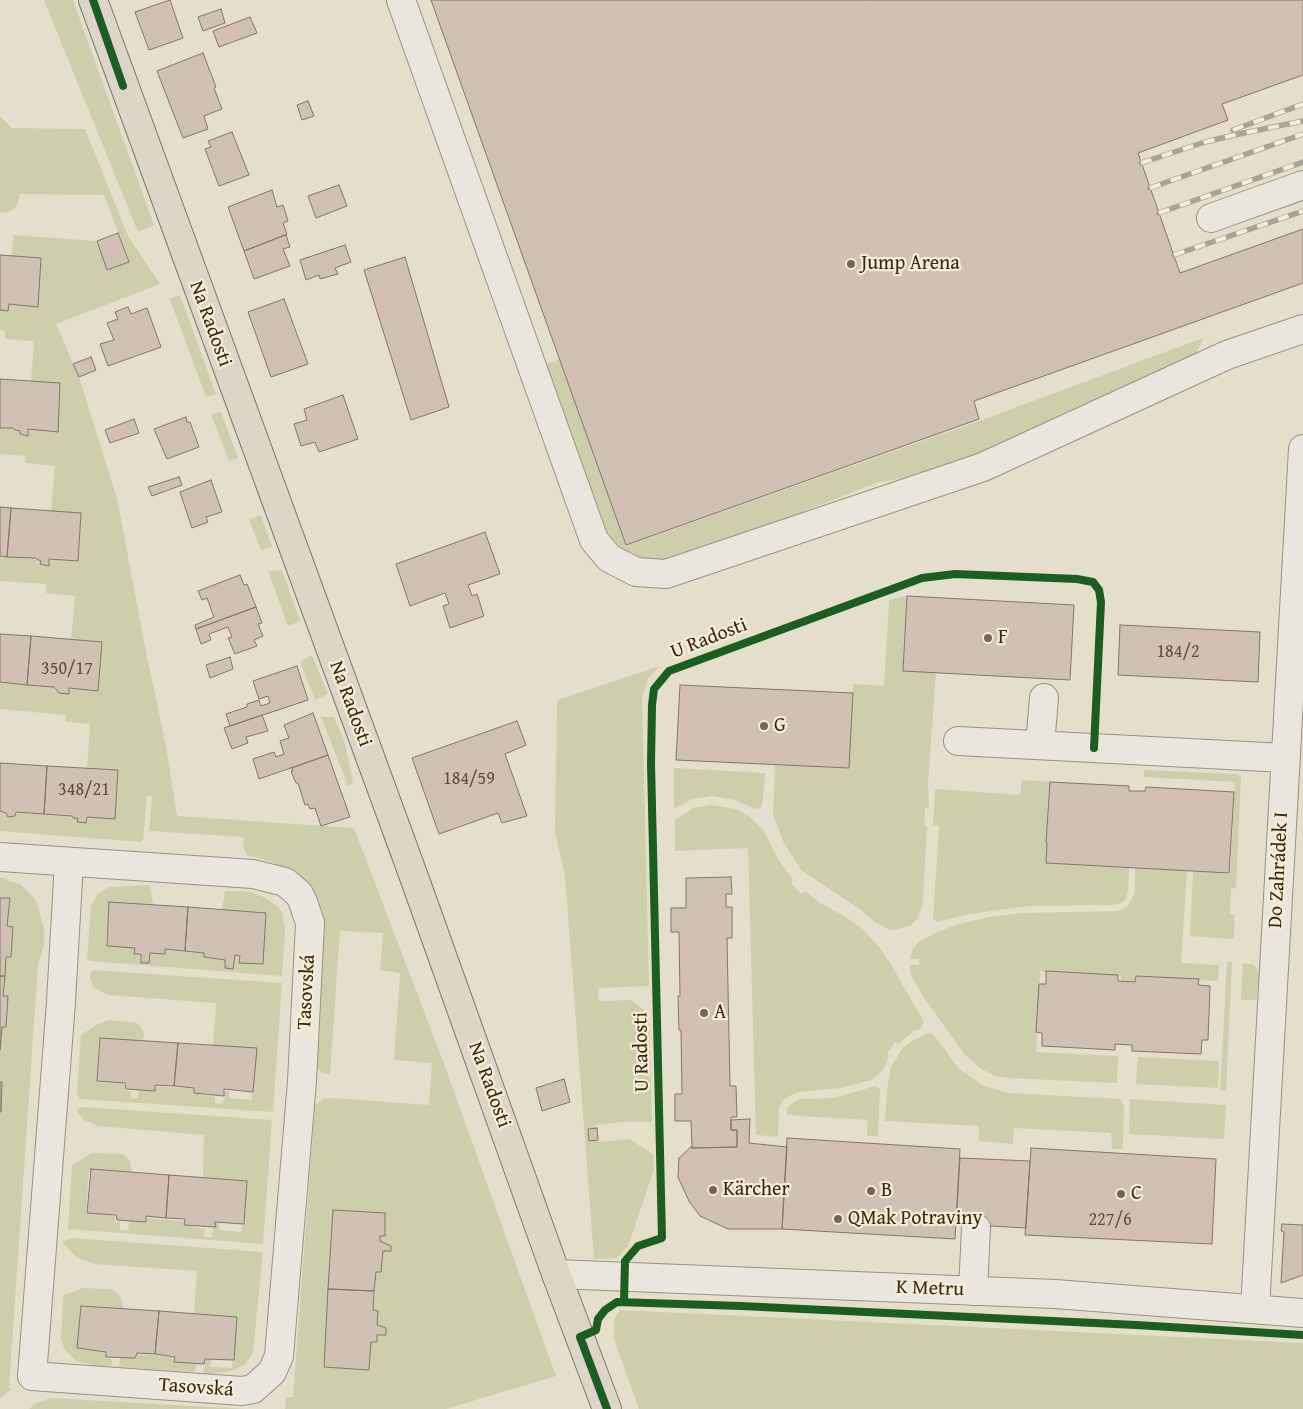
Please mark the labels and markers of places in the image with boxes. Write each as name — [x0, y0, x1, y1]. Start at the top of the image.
place label: Jump Arena — [861, 252, 960, 276]
marker: Jump Arena — [845, 258, 857, 270]
place label: F — [998, 626, 1008, 650]
marker: F — [982, 632, 994, 644]
place label: G — [774, 714, 786, 738]
marker: G — [758, 720, 770, 732]
place label: A — [714, 1001, 726, 1025]
marker: A — [698, 1007, 710, 1019]
place label: Kärcher — [723, 1178, 790, 1202]
place label: B — [881, 1179, 892, 1203]
place label: C — [1131, 1182, 1142, 1206]
marker: Kärcher — [707, 1184, 719, 1196]
marker: B — [865, 1185, 877, 1197]
marker: C — [1115, 1188, 1127, 1200]
place label: QMak Potraviny — [848, 1207, 983, 1231]
marker: QMak Potraviny — [832, 1213, 844, 1225]

